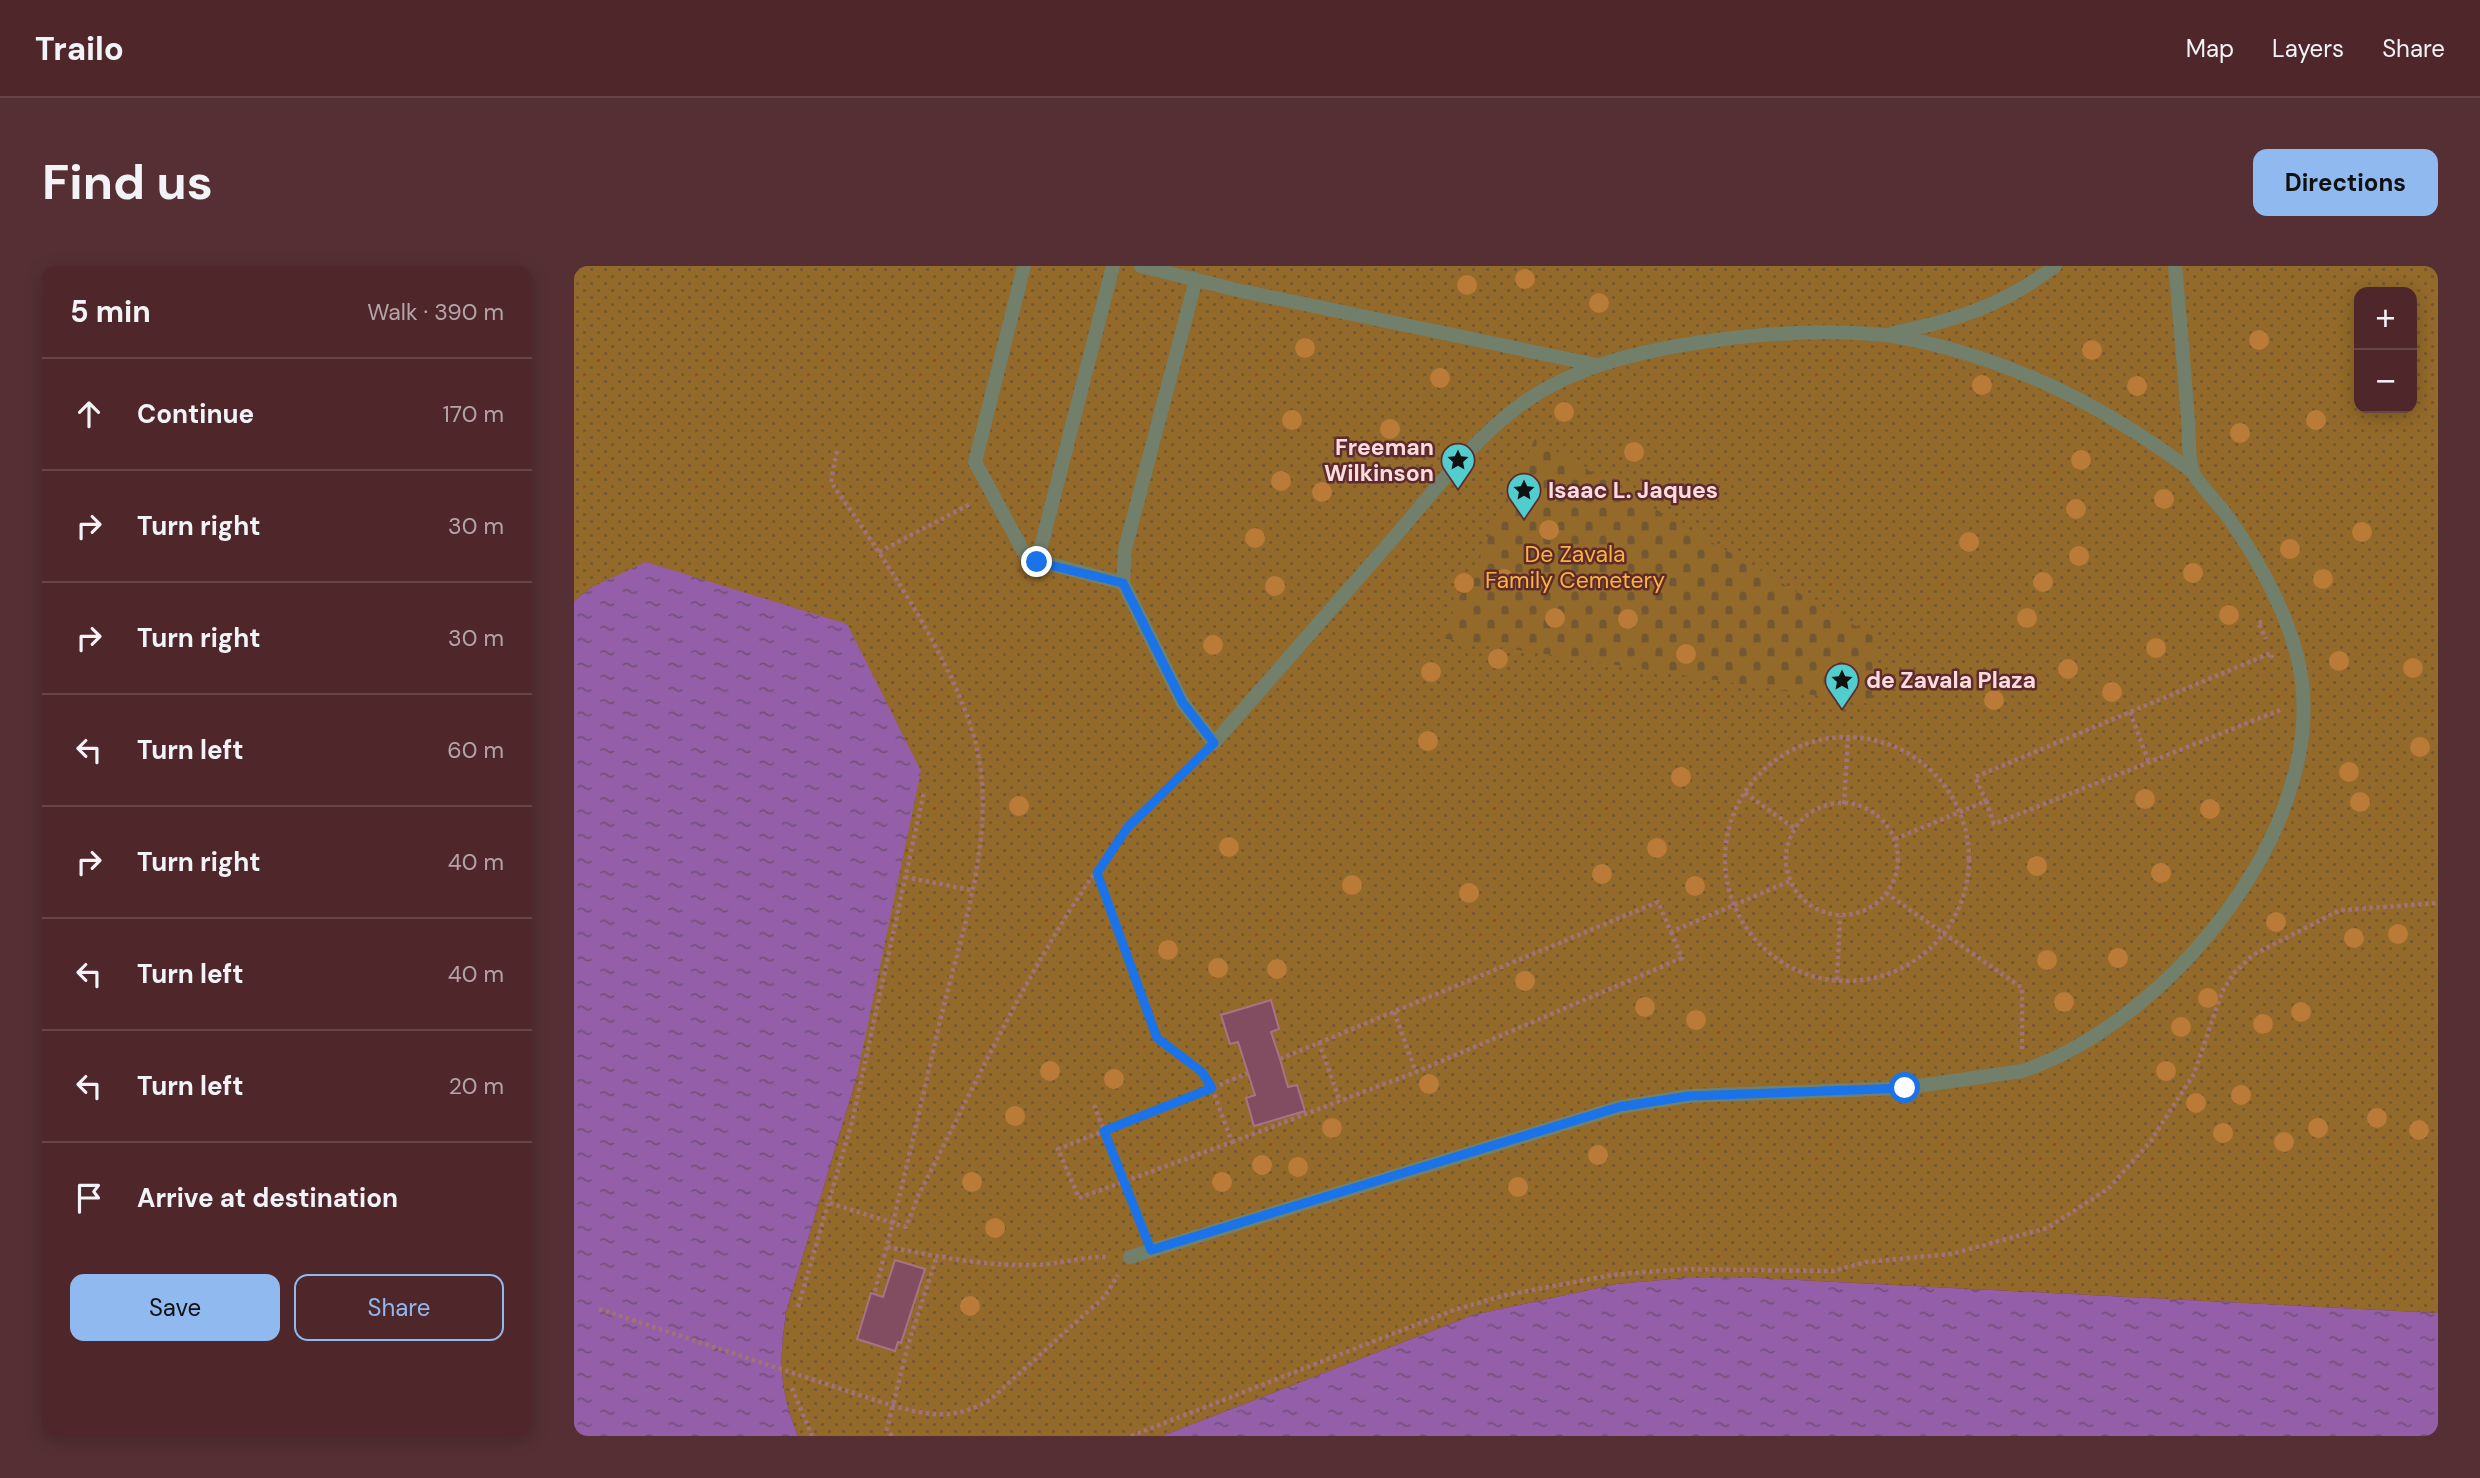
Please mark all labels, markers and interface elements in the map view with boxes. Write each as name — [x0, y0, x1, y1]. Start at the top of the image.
text: Trailo — [35, 27, 124, 70]
text: Map — [2186, 33, 2234, 64]
text: Layers — [2272, 33, 2344, 64]
text: Share — [2382, 33, 2445, 64]
button: Directions — [2253, 149, 2438, 216]
text: Find us — [42, 150, 213, 214]
map controls — [2354, 287, 2417, 413]
button: + — [2354, 287, 2417, 350]
text: 5 min — [70, 292, 151, 331]
text: Walk · 390 m — [367, 297, 504, 327]
button: − — [2354, 350, 2417, 413]
icon: ahead — [70, 395, 108, 433]
text: Continue — [137, 397, 254, 431]
text: 170 m — [443, 399, 504, 429]
place label: Freeman Wilkinson — [1324, 432, 1434, 488]
place icon: Freeman Wilkinson — [1439, 441, 1477, 490]
place icon: Isaac L. Jaques — [1505, 471, 1543, 520]
place label: Isaac L. Jaques — [1548, 475, 1718, 505]
icon: right — [70, 507, 108, 545]
text: Turn right — [137, 509, 261, 543]
text: 30 m — [448, 511, 504, 541]
park label: De Zavala Family Cemetery — [1485, 539, 1665, 595]
route end — [1021, 546, 1052, 577]
icon: right — [70, 619, 108, 657]
text: Turn right — [137, 621, 261, 655]
text: 30 m — [448, 623, 504, 653]
place icon: de Zavala Plaza — [1823, 661, 1861, 710]
place label: de Zavala Plaza — [1866, 665, 2036, 695]
icon: left — [70, 731, 108, 769]
text: Turn left — [137, 733, 244, 767]
text: 60 m — [447, 735, 504, 765]
icon: right — [70, 843, 108, 881]
text: Turn right — [137, 845, 261, 879]
text: 40 m — [448, 847, 504, 877]
icon: left — [70, 955, 108, 993]
text: Turn left — [137, 957, 244, 991]
text: 40 m — [448, 959, 504, 989]
icon: left — [70, 1067, 108, 1105]
text: Turn left — [137, 1069, 244, 1103]
text: 20 m — [449, 1071, 504, 1101]
route start — [1889, 1072, 1920, 1103]
icon: arrive — [70, 1179, 108, 1217]
text: Arrive at destination — [137, 1181, 398, 1215]
button: Save — [70, 1274, 280, 1341]
button: Share — [294, 1274, 504, 1341]

